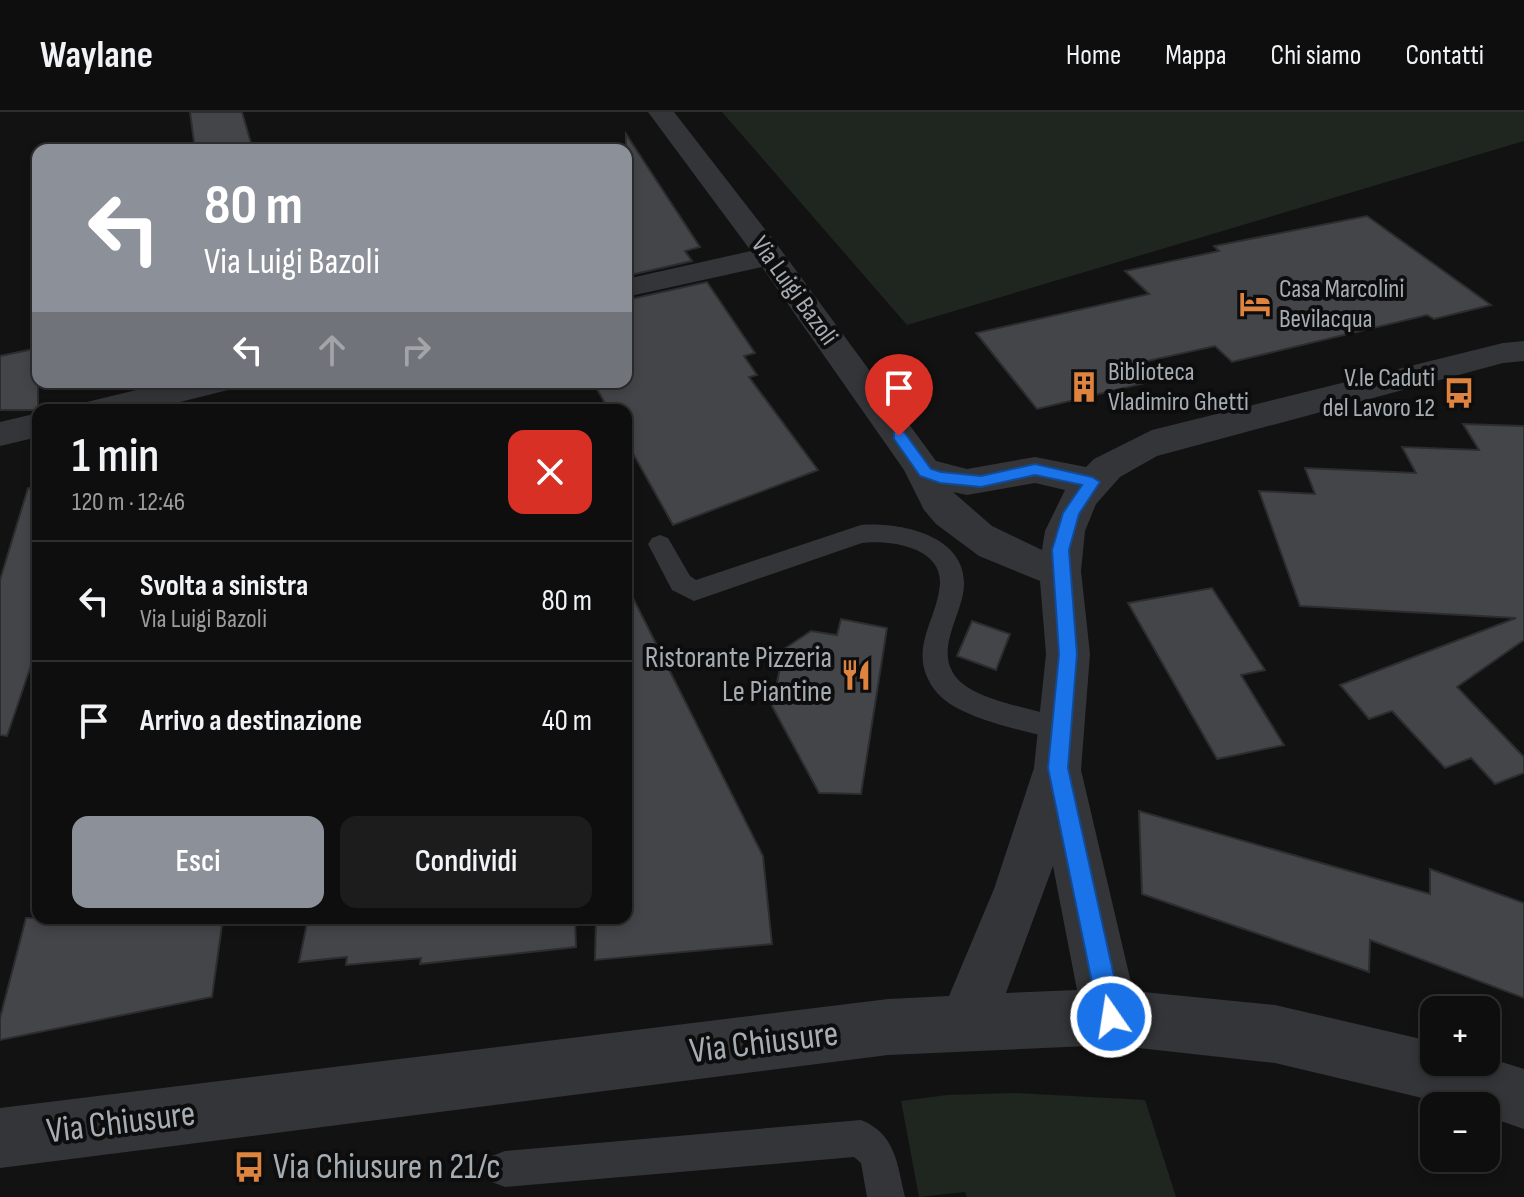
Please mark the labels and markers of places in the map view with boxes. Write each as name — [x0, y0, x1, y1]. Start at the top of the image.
place label: Casa Marcolini Bevilacqua — [1279, 274, 1404, 335]
hotel icon: Casa Marcolini Bevilacqua — [1238, 287, 1272, 321]
pin — [865, 354, 933, 436]
place label: Biblioteca Vladimiro Ghetti — [1108, 357, 1249, 418]
place label: V.le Caduti del Lavoro 12 — [1323, 363, 1435, 424]
building icon: Biblioteca Vladimiro Ghetti — [1067, 370, 1101, 404]
bus stop icon: V.le Caduti del Lavoro 12 — [1442, 376, 1476, 410]
place label: Ristorante Pizzeria Le Piantine — [645, 640, 832, 710]
restaurant icon: Ristorante Pizzeria Le Piantine — [839, 658, 873, 692]
place label: Via Chiusure n 21/c — [273, 1146, 501, 1189]
bus stop icon: Via Chiusure n 21/c — [232, 1150, 266, 1184]

